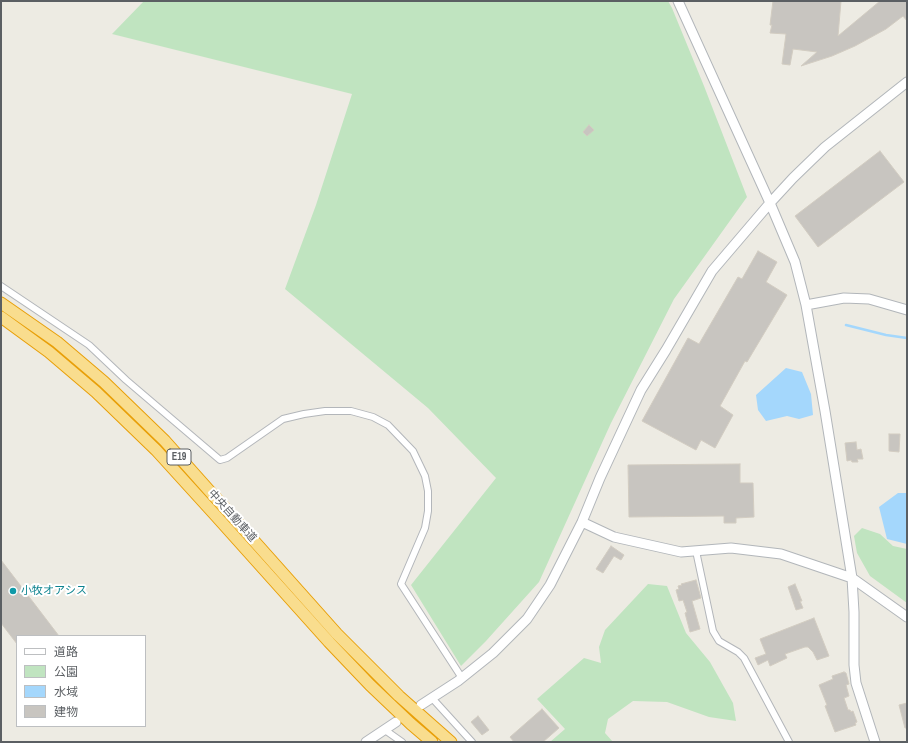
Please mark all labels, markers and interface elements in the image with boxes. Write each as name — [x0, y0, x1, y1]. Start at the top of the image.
road number: E19 — [167, 449, 191, 465]
street label: 中央自動車道 — [205, 487, 259, 545]
place label: 小牧オアシス — [21, 584, 87, 598]
marker: 小牧オアシス — [8, 586, 18, 596]
legend — [16, 635, 146, 727]
text: 道路 — [54, 644, 78, 660]
text: 公園 — [54, 664, 78, 680]
text: 水域 — [54, 684, 78, 700]
text: 建物 — [54, 704, 78, 720]

